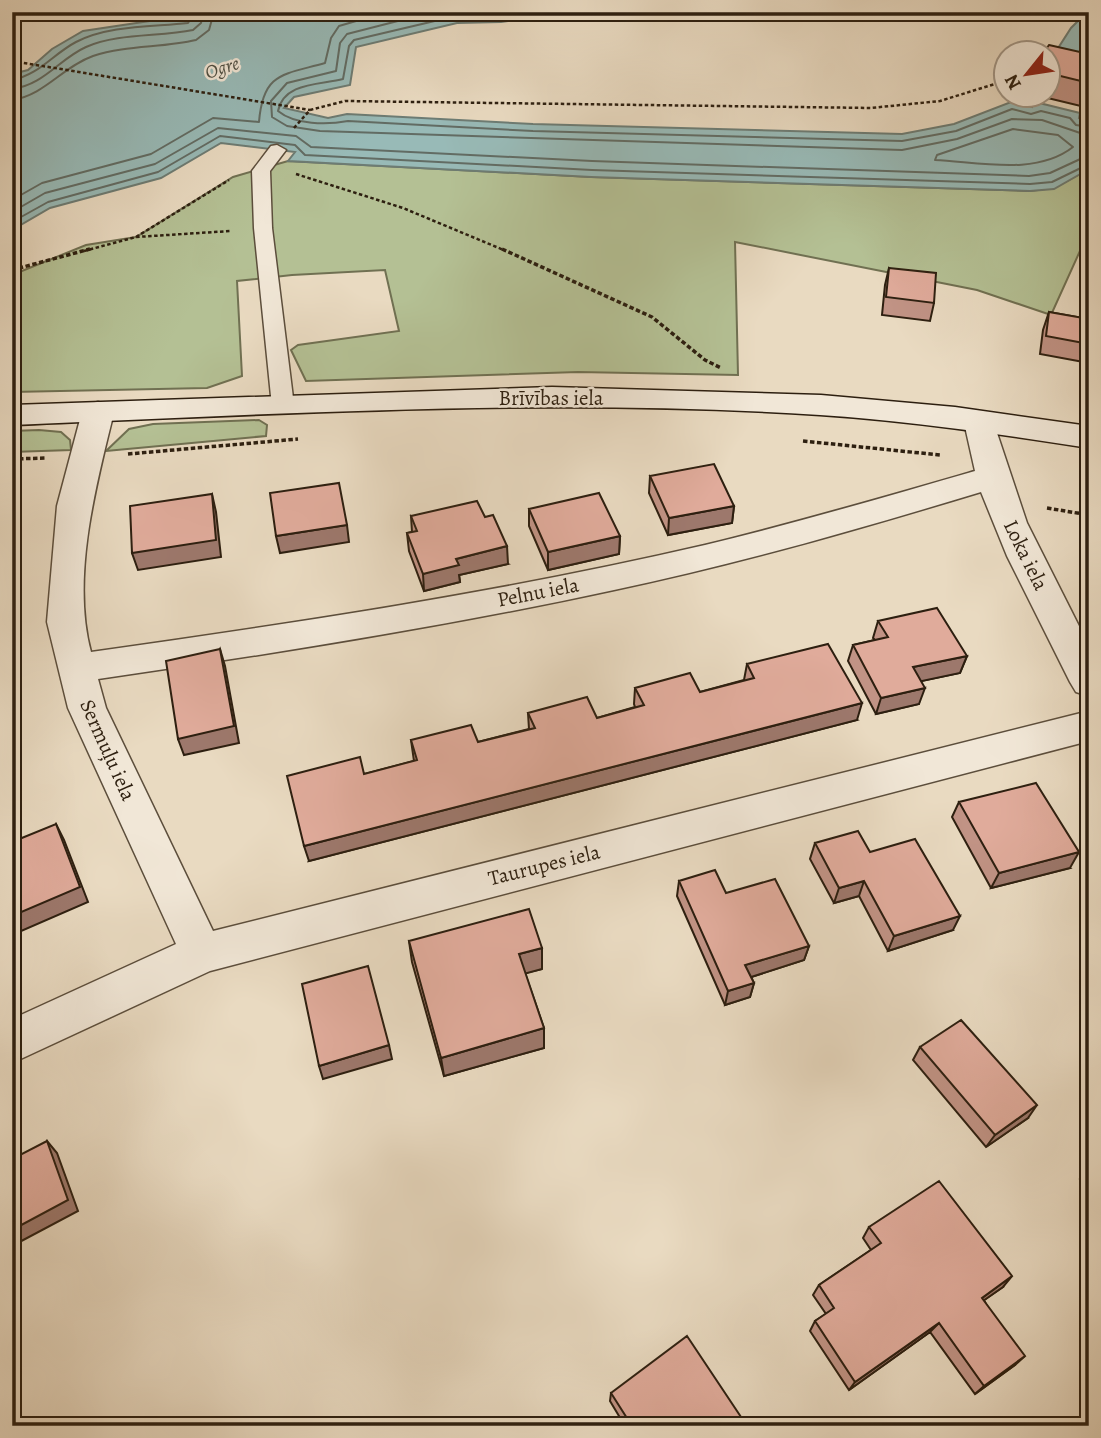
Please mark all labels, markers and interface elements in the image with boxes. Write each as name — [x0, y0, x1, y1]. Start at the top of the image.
north arrow — [992, 38, 1062, 108]
water label: Ogre — [202, 50, 242, 86]
text: N — [998, 69, 1028, 94]
street label: Brīvības iela — [499, 384, 604, 412]
street label: Loka iela — [997, 515, 1055, 595]
street label: Pelnu iela — [495, 570, 581, 614]
street label: Sermuļu iela — [73, 695, 143, 805]
street label: Taurupes iela — [485, 838, 603, 892]

